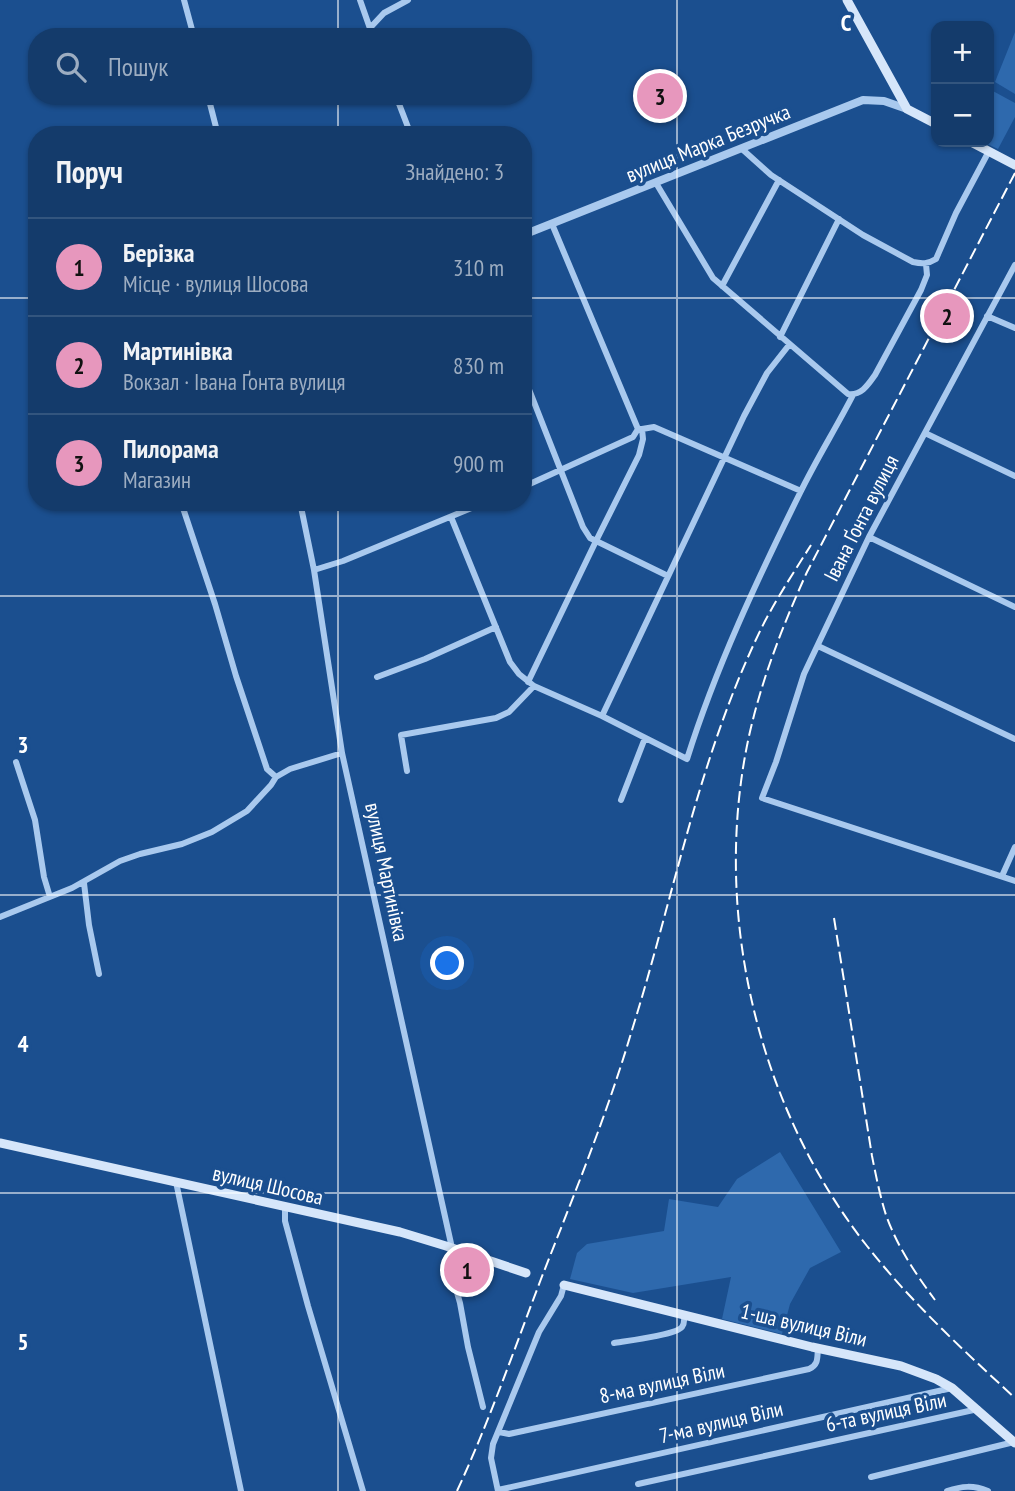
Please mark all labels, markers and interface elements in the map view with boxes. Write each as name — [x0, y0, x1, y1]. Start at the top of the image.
text: C — [841, 8, 852, 37]
map controls — [931, 21, 994, 147]
button: + — [931, 21, 994, 84]
search box — [28, 28, 532, 105]
icon: search — [52, 48, 90, 86]
text: Пошук — [108, 50, 168, 83]
pin: 3 — [637, 70, 683, 122]
button: − — [931, 84, 994, 147]
street label: вулиця Марка Безручка — [622, 98, 794, 188]
text: Поруч — [56, 152, 123, 191]
text: Знайдено: 3 — [405, 157, 504, 186]
text: Берізка — [123, 236, 195, 269]
text: 1 — [74, 253, 85, 282]
text: 310 m — [453, 253, 504, 282]
text: Місце · вулиця Шосова — [123, 269, 308, 298]
pin: 2 — [924, 290, 970, 342]
text: Мартинівка — [123, 334, 233, 367]
text: 2 — [74, 351, 85, 380]
text: 830 m — [453, 351, 504, 380]
text: Вокзал · Івана Ґонта вулиця — [123, 367, 345, 396]
text: Пилорама — [123, 432, 219, 465]
text: 3 — [74, 449, 85, 478]
text: 900 m — [453, 449, 504, 478]
street label: Івана Ґонта вулиця — [818, 450, 904, 586]
text: Магазин — [123, 465, 191, 494]
text: 3 — [18, 730, 29, 759]
street label: вулиця Мартинівка — [359, 800, 415, 944]
your location — [430, 946, 464, 980]
text: 4 — [18, 1029, 29, 1058]
street label: вулиця Шосова — [210, 1159, 326, 1211]
pin: 1 — [444, 1244, 490, 1296]
street label: 1-ша вулиця Віли — [738, 1297, 870, 1353]
text: 5 — [18, 1327, 29, 1356]
street label: 8-ма вулиця Віли — [597, 1357, 727, 1409]
street label: 6-та вулиця Віли — [823, 1386, 949, 1438]
street label: 7-ма вулиця Віли — [656, 1395, 786, 1449]

